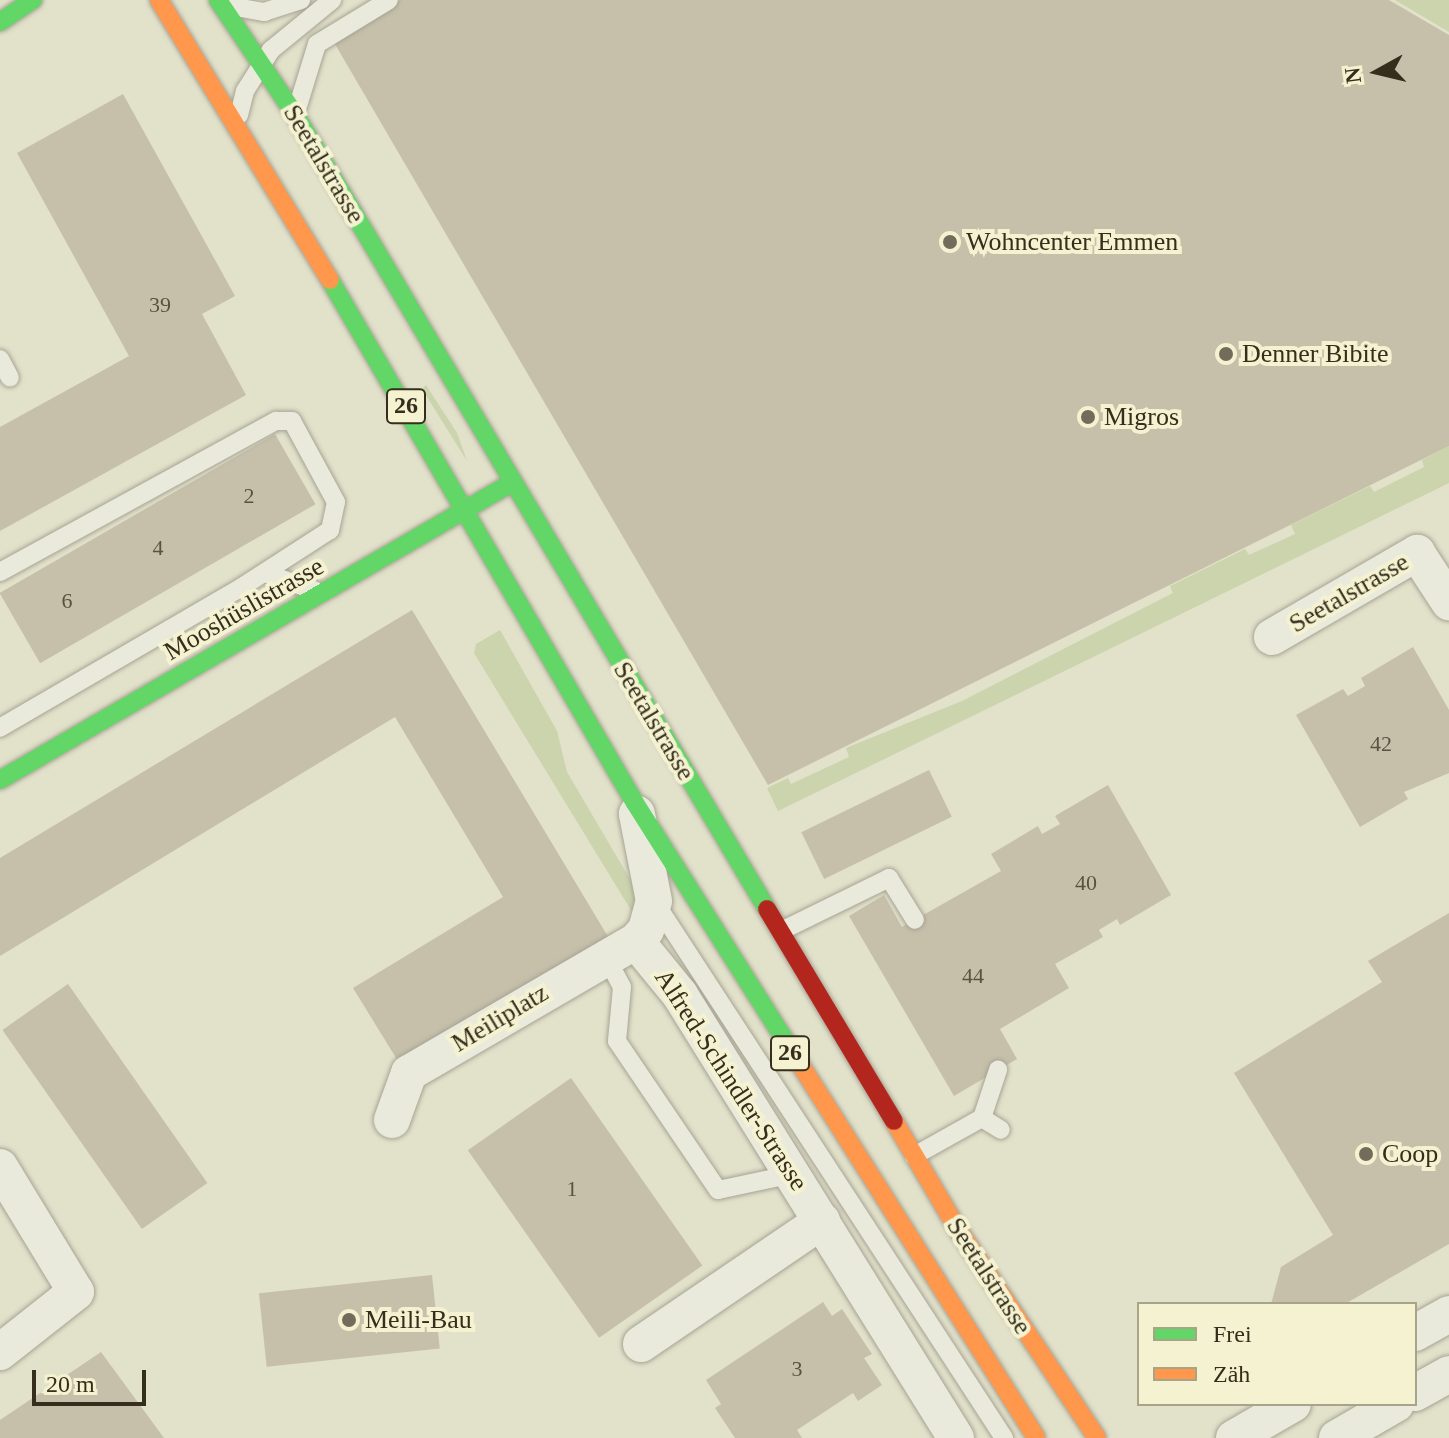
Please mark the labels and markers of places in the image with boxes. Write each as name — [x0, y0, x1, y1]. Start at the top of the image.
place label: Wohncenter Emmen — [966, 226, 1178, 258]
marker: Wohncenter Emmen — [941, 233, 959, 251]
place label: Denner Bibite — [1242, 338, 1389, 370]
marker: Denner Bibite — [1217, 345, 1235, 363]
place label: Migros — [1104, 401, 1179, 433]
marker: Migros — [1079, 408, 1097, 426]
place label: Coop — [1382, 1138, 1438, 1170]
marker: Coop — [1357, 1145, 1375, 1163]
place label: Meili-Bau — [365, 1304, 472, 1336]
marker: Meili-Bau — [340, 1311, 358, 1329]

